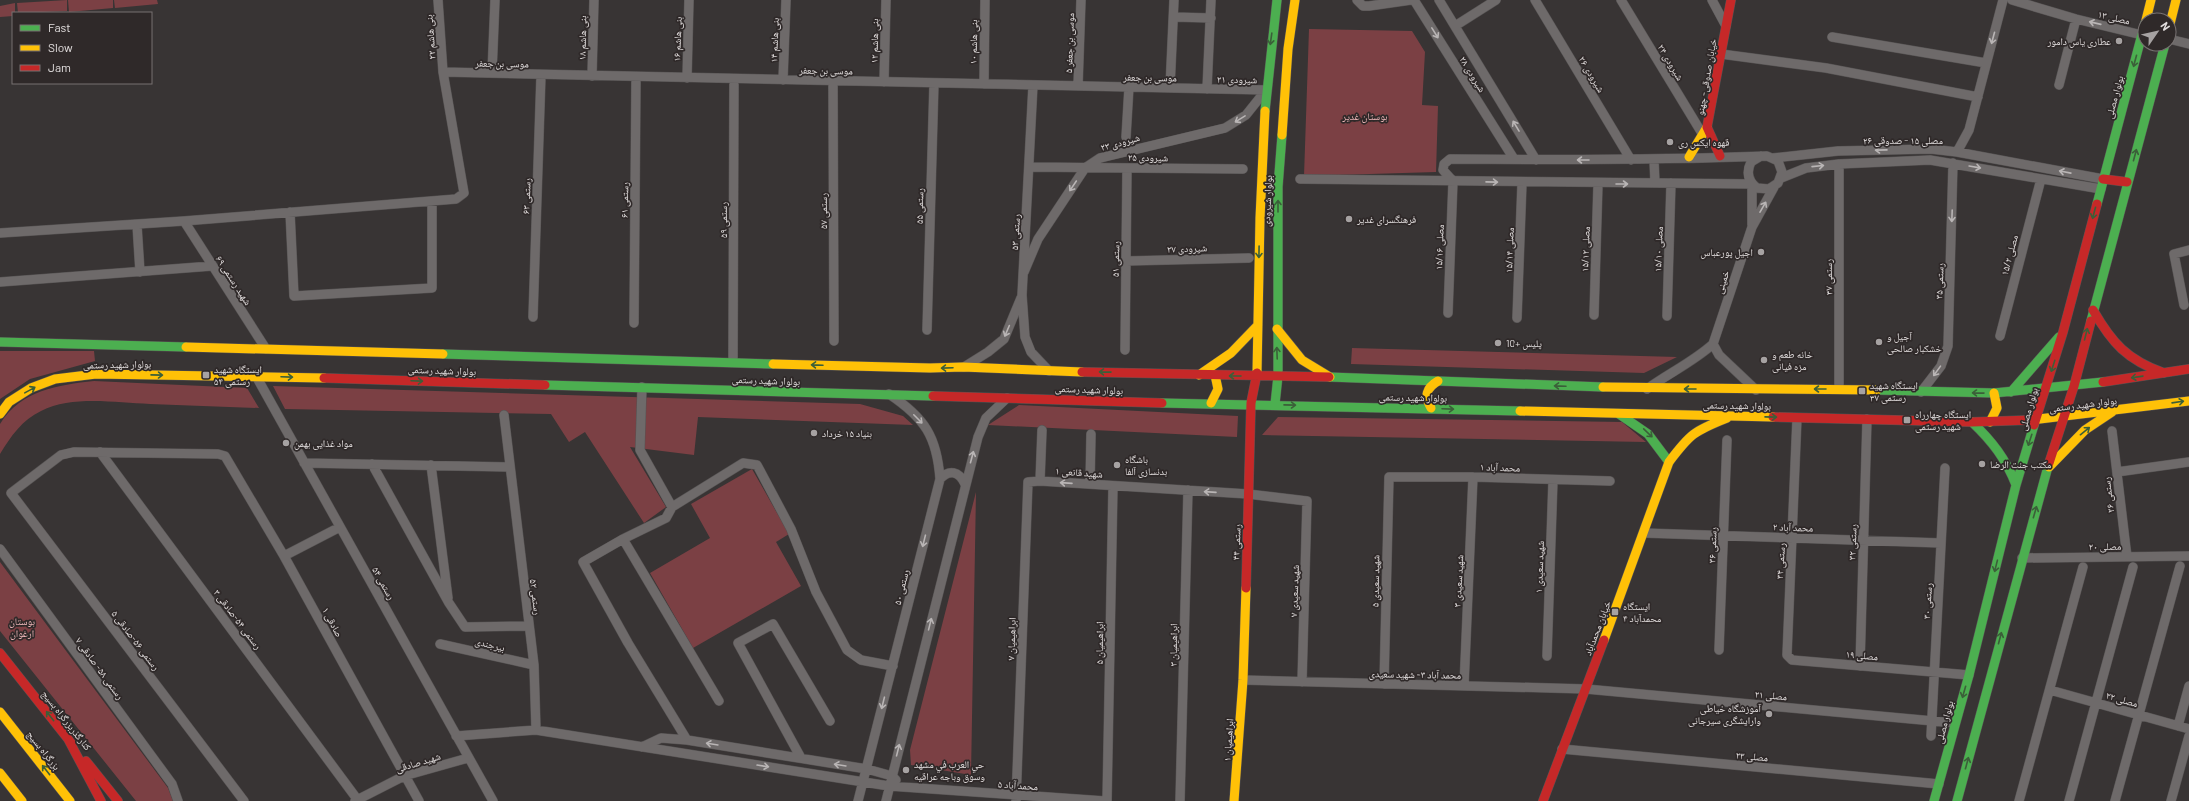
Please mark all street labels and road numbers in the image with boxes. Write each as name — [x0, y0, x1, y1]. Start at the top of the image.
street label: مصلی ۱۳ — [2097, 7, 2132, 28]
street label: موسی بن جعفر ۵ — [1062, 12, 1077, 73]
street label: بنی هاشم ۲۲ — [422, 14, 440, 60]
street label: بنی هاشم ۱۸ — [576, 15, 590, 61]
street label: بنی هاشم ۱۶ — [670, 16, 686, 62]
street label: بنی هاشم ۱۴ — [767, 17, 783, 63]
street label: بنی هاشم ۱۲ — [868, 18, 882, 64]
street label: بنی هاشم ۱۰ — [967, 19, 981, 65]
street label: خیابان صدوقی- چهنو — [1693, 37, 1720, 116]
street label: شیرودی ۲۴ — [1655, 42, 1687, 83]
street label: شیرودی ۲۸ — [1456, 54, 1489, 95]
street label: شیرودی ۲۶ — [1576, 54, 1608, 95]
street label: موسی بن جعفر — [474, 57, 529, 70]
street label: موسی بن جعفر — [798, 64, 853, 77]
street label: موسی بن جعفر — [1122, 71, 1177, 84]
street label: شیرودی ۲۱ — [1217, 73, 1258, 86]
street label: بولوار مصلی — [2102, 74, 2127, 120]
street label: شیرودی ۲۳ — [1099, 131, 1142, 154]
street label: مصلی ۱۵ - صدوقی ۲۶ — [1863, 134, 1943, 147]
street label: شیرودی ۲۵ — [1128, 151, 1169, 164]
street label: بولوار شیرودی — [1260, 175, 1275, 227]
street label: رستمی ۶۳ — [519, 178, 534, 214]
street label: رستمی ۶۱ — [618, 182, 631, 218]
street label: رستمی ۵۵ — [913, 188, 926, 224]
street label: رستمی ۵۷ — [817, 193, 830, 229]
street label: رستمی ۵۹ — [717, 202, 730, 238]
street label: رستمی ۵۳ — [1008, 214, 1023, 250]
street label: مصلی ۱۵/۱۶ — [1432, 224, 1447, 270]
street label: مصلی ۱۵/۱۲ — [1578, 226, 1593, 272]
street label: مصلی ۱۵/۱۰ — [1651, 226, 1666, 272]
street label: مصلی ۱۵/۱۴ — [1502, 227, 1517, 273]
street label: مصلی ۱۵/۲ — [1998, 233, 2021, 277]
street label: رستمی ۵۱ — [1109, 241, 1122, 277]
street label: شیرودی ۲۷ — [1167, 241, 1208, 256]
street label: شهید رستمی ۶۹ — [213, 253, 255, 308]
street label: رستمی ۳۷ — [1822, 259, 1835, 295]
street label: رستمی ۳۵ — [1932, 263, 1947, 299]
street label: خمینی — [1713, 268, 1733, 296]
street label: بولوار شهید رستمی — [83, 357, 151, 372]
street label: بولوار شهید رستمی — [408, 363, 477, 378]
street label: بولوار شهید رستمی — [732, 373, 801, 388]
street label: بولوار شهید رستمی — [1055, 382, 1124, 397]
street label: بولوار مصلی — [2016, 386, 2041, 432]
street label: بولوار شهید رستمی — [1379, 390, 1447, 405]
street label: بولوار شهید رستمی — [2048, 394, 2118, 415]
street label: بولوار شهید رستمی — [1703, 398, 1771, 413]
street label: محمد آباد ۱ — [1480, 460, 1521, 474]
street label: شهید قانعی ۱ — [1055, 464, 1104, 481]
street label: رستمی ۲۶ — [2100, 476, 2117, 514]
street label: محمد آباد ۲ — [1773, 520, 1814, 534]
street label: رستمی ۴۴ — [1229, 524, 1244, 560]
street label: رستمی ۳۲ — [1845, 524, 1860, 560]
street label: رستمی ۳۶ — [1705, 527, 1720, 563]
street label: شهید سعیدی ۱ — [1532, 540, 1547, 593]
street label: مصلی ۲۰ — [2089, 540, 2122, 553]
street label: رستمی ۳۴ — [1773, 543, 1788, 579]
street label: شهید سعیدی ۵ — [1369, 554, 1382, 607]
street label: شهید سعیدی ۳ — [1451, 554, 1466, 608]
street label: رستمی ۵۴ — [369, 564, 398, 602]
street label: شهید سعیدی ۷ — [1287, 564, 1302, 617]
street label: رستمی ۵۰ — [891, 568, 912, 606]
street label: رستمی ۵۲ — [527, 578, 544, 616]
street label: رستمی ۳۰ — [1920, 583, 1935, 619]
street label: رستمی ۵۴-صادقی ۳ — [211, 587, 265, 652]
street label: خیابان محمدآباد — [1581, 598, 1614, 657]
street label: صادقی ۱ — [319, 605, 346, 640]
street label: رستمی ۵۶-صادقی ۵ — [109, 608, 163, 673]
street label: ابراهیمیان ۷ — [1004, 617, 1019, 661]
street label: ابراهیمیان ۵ — [1093, 621, 1106, 665]
street label: ابراهیمیان ۳ — [1167, 623, 1180, 667]
street label: رستمی ۵۸- صادقی ۷ — [73, 635, 127, 702]
street label: بیرجندی — [474, 635, 506, 654]
street label: مصلی ۱۹ — [1845, 648, 1879, 663]
street label: محمد آباد ۳- شهید سعیدی — [1369, 667, 1462, 682]
street label: کنارگذربزرگراه بسیج — [40, 687, 94, 753]
street label: مصلی ۲۱ — [1754, 688, 1788, 703]
street label: مصلی ۲۲ — [2104, 689, 2140, 710]
street label: بولوار مصلی — [1932, 699, 1957, 745]
street label: ابراهیمیان ۱ — [1221, 718, 1236, 762]
street label: بزرگراه بسیج — [25, 728, 63, 772]
street label: شهید صادقی — [394, 749, 443, 775]
street label: مصلی ۲۳ — [1735, 749, 1769, 764]
street label: محمد آباد ۵ — [997, 778, 1039, 793]

